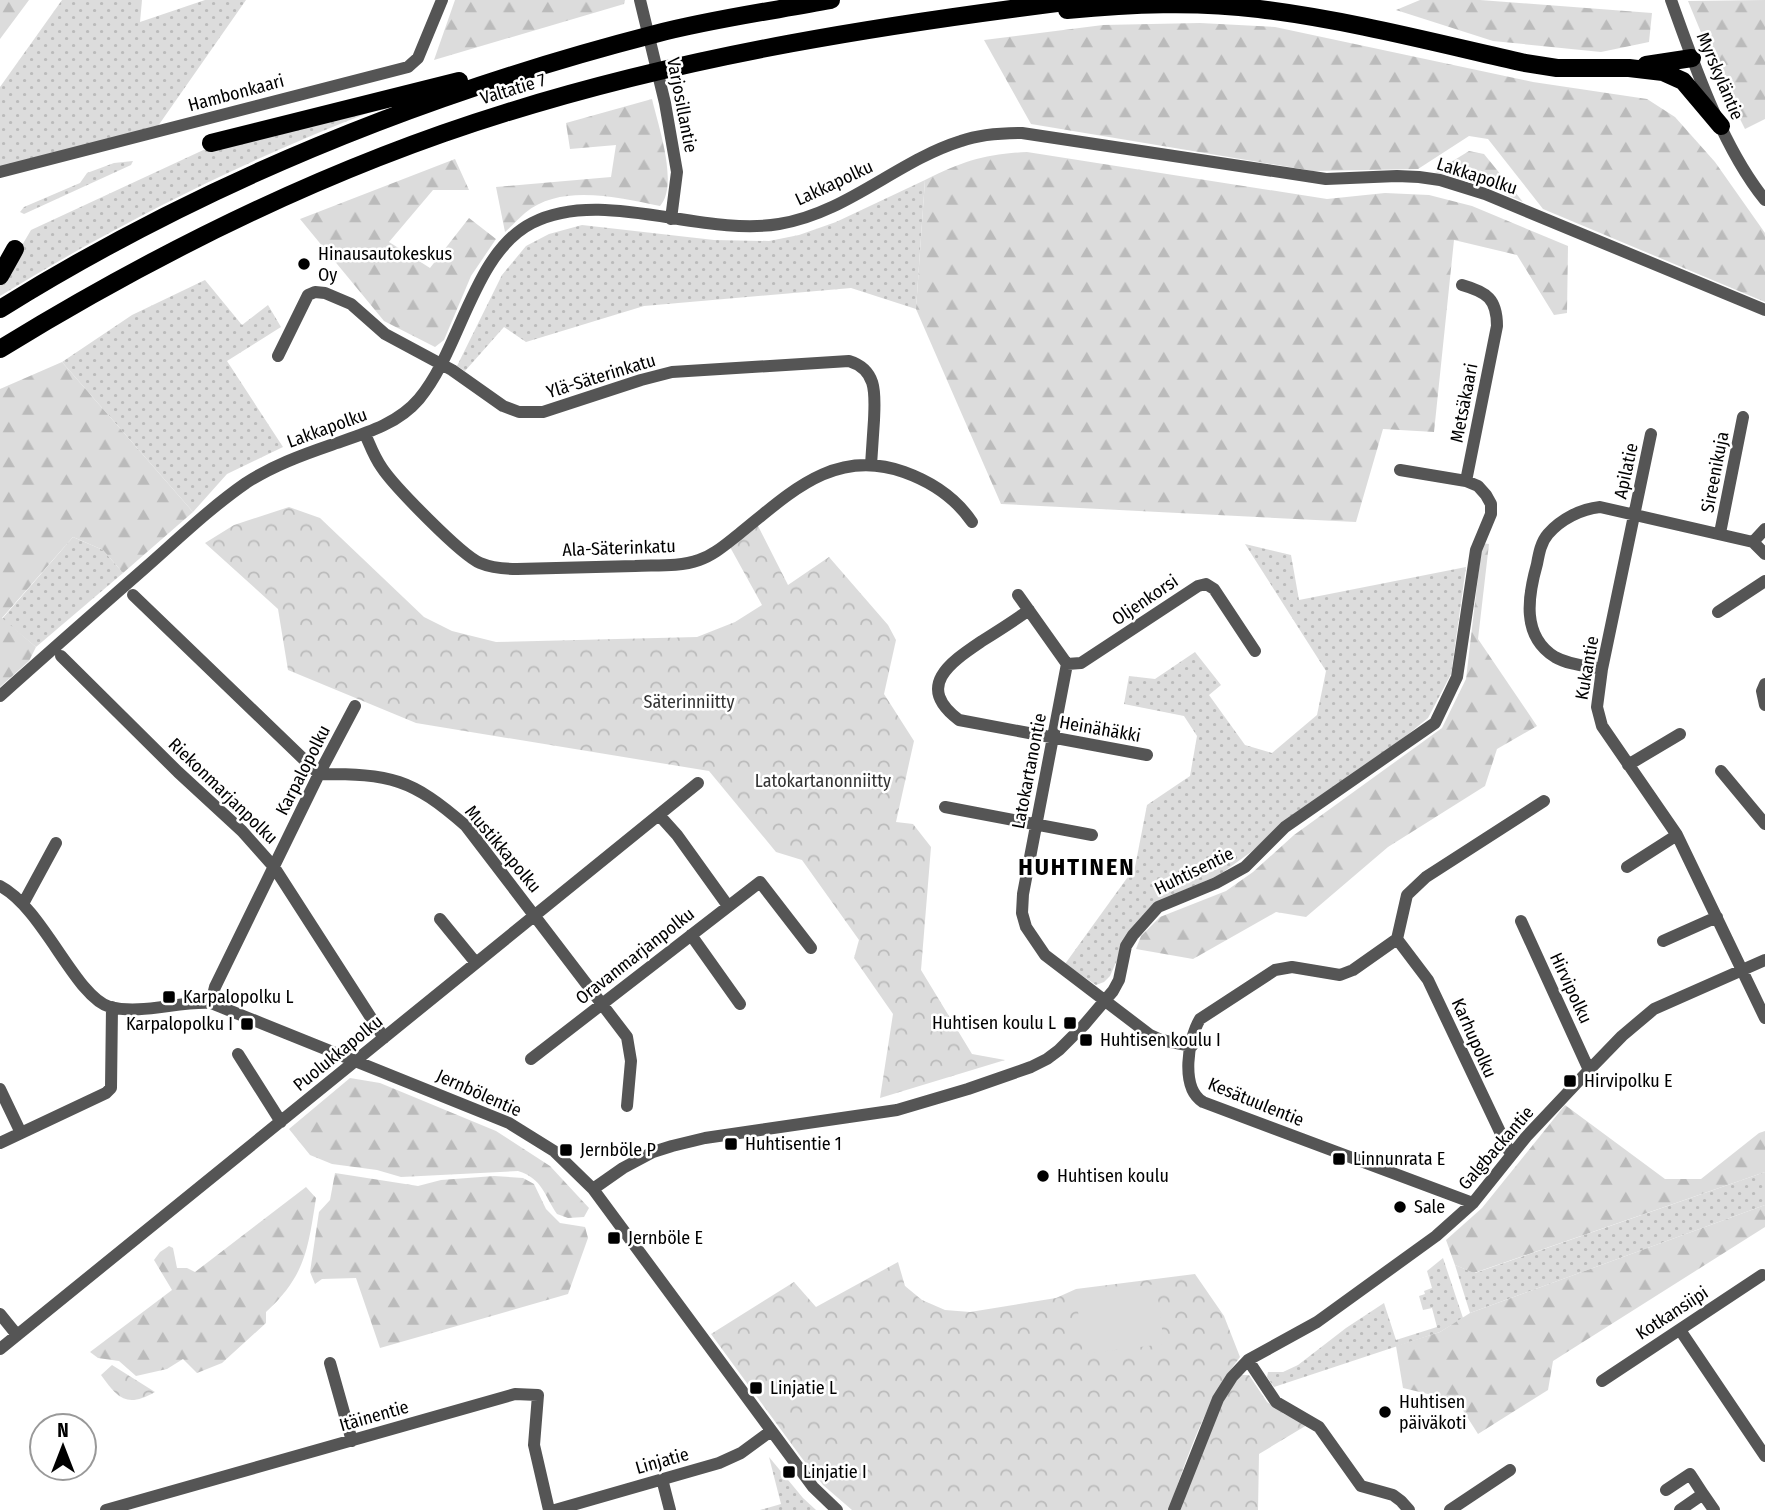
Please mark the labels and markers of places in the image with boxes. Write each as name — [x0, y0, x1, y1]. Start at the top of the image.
place label: Hinausautokeskus Oy — [318, 243, 453, 286]
marker: Hinausautokeskus Oy — [296, 256, 312, 272]
place label: Karpalopolku L — [183, 986, 293, 1008]
marker: Karpalopolku L — [161, 989, 177, 1005]
place label: Huhtisen koulu L — [932, 1012, 1056, 1034]
place label: Karpalopolku I — [126, 1013, 233, 1035]
marker: Huhtisen koulu L — [1062, 1015, 1078, 1031]
marker: Karpalopolku I — [239, 1016, 255, 1032]
place label: Huhtisen koulu I — [1100, 1029, 1221, 1051]
marker: Huhtisen koulu I — [1078, 1032, 1094, 1048]
place label: Hirvipolku E — [1584, 1070, 1672, 1092]
marker: Hirvipolku E — [1562, 1073, 1578, 1089]
place label: Huhtisentie 1 — [745, 1133, 842, 1155]
marker: Huhtisentie 1 — [723, 1136, 739, 1152]
place label: Jernböle P — [580, 1139, 656, 1161]
marker: Jernböle P — [558, 1142, 574, 1158]
place label: Linnunrata E — [1353, 1148, 1445, 1170]
marker: Linnunrata E — [1331, 1151, 1347, 1167]
place label: Huhtisen koulu — [1057, 1165, 1169, 1187]
marker: Huhtisen koulu — [1035, 1168, 1051, 1184]
place label: Sale — [1414, 1196, 1445, 1218]
marker: Sale — [1392, 1199, 1408, 1215]
place label: Jernböle E — [628, 1227, 703, 1249]
marker: Jernböle E — [606, 1230, 622, 1246]
place label: Linjatie L — [770, 1377, 837, 1399]
marker: Linjatie L — [748, 1380, 764, 1396]
place label: Huhtisen päiväkoti — [1399, 1391, 1466, 1434]
marker: Huhtisen päiväkoti — [1377, 1404, 1393, 1420]
place label: Linjatie I — [803, 1461, 867, 1483]
marker: Linjatie I — [781, 1464, 797, 1480]

